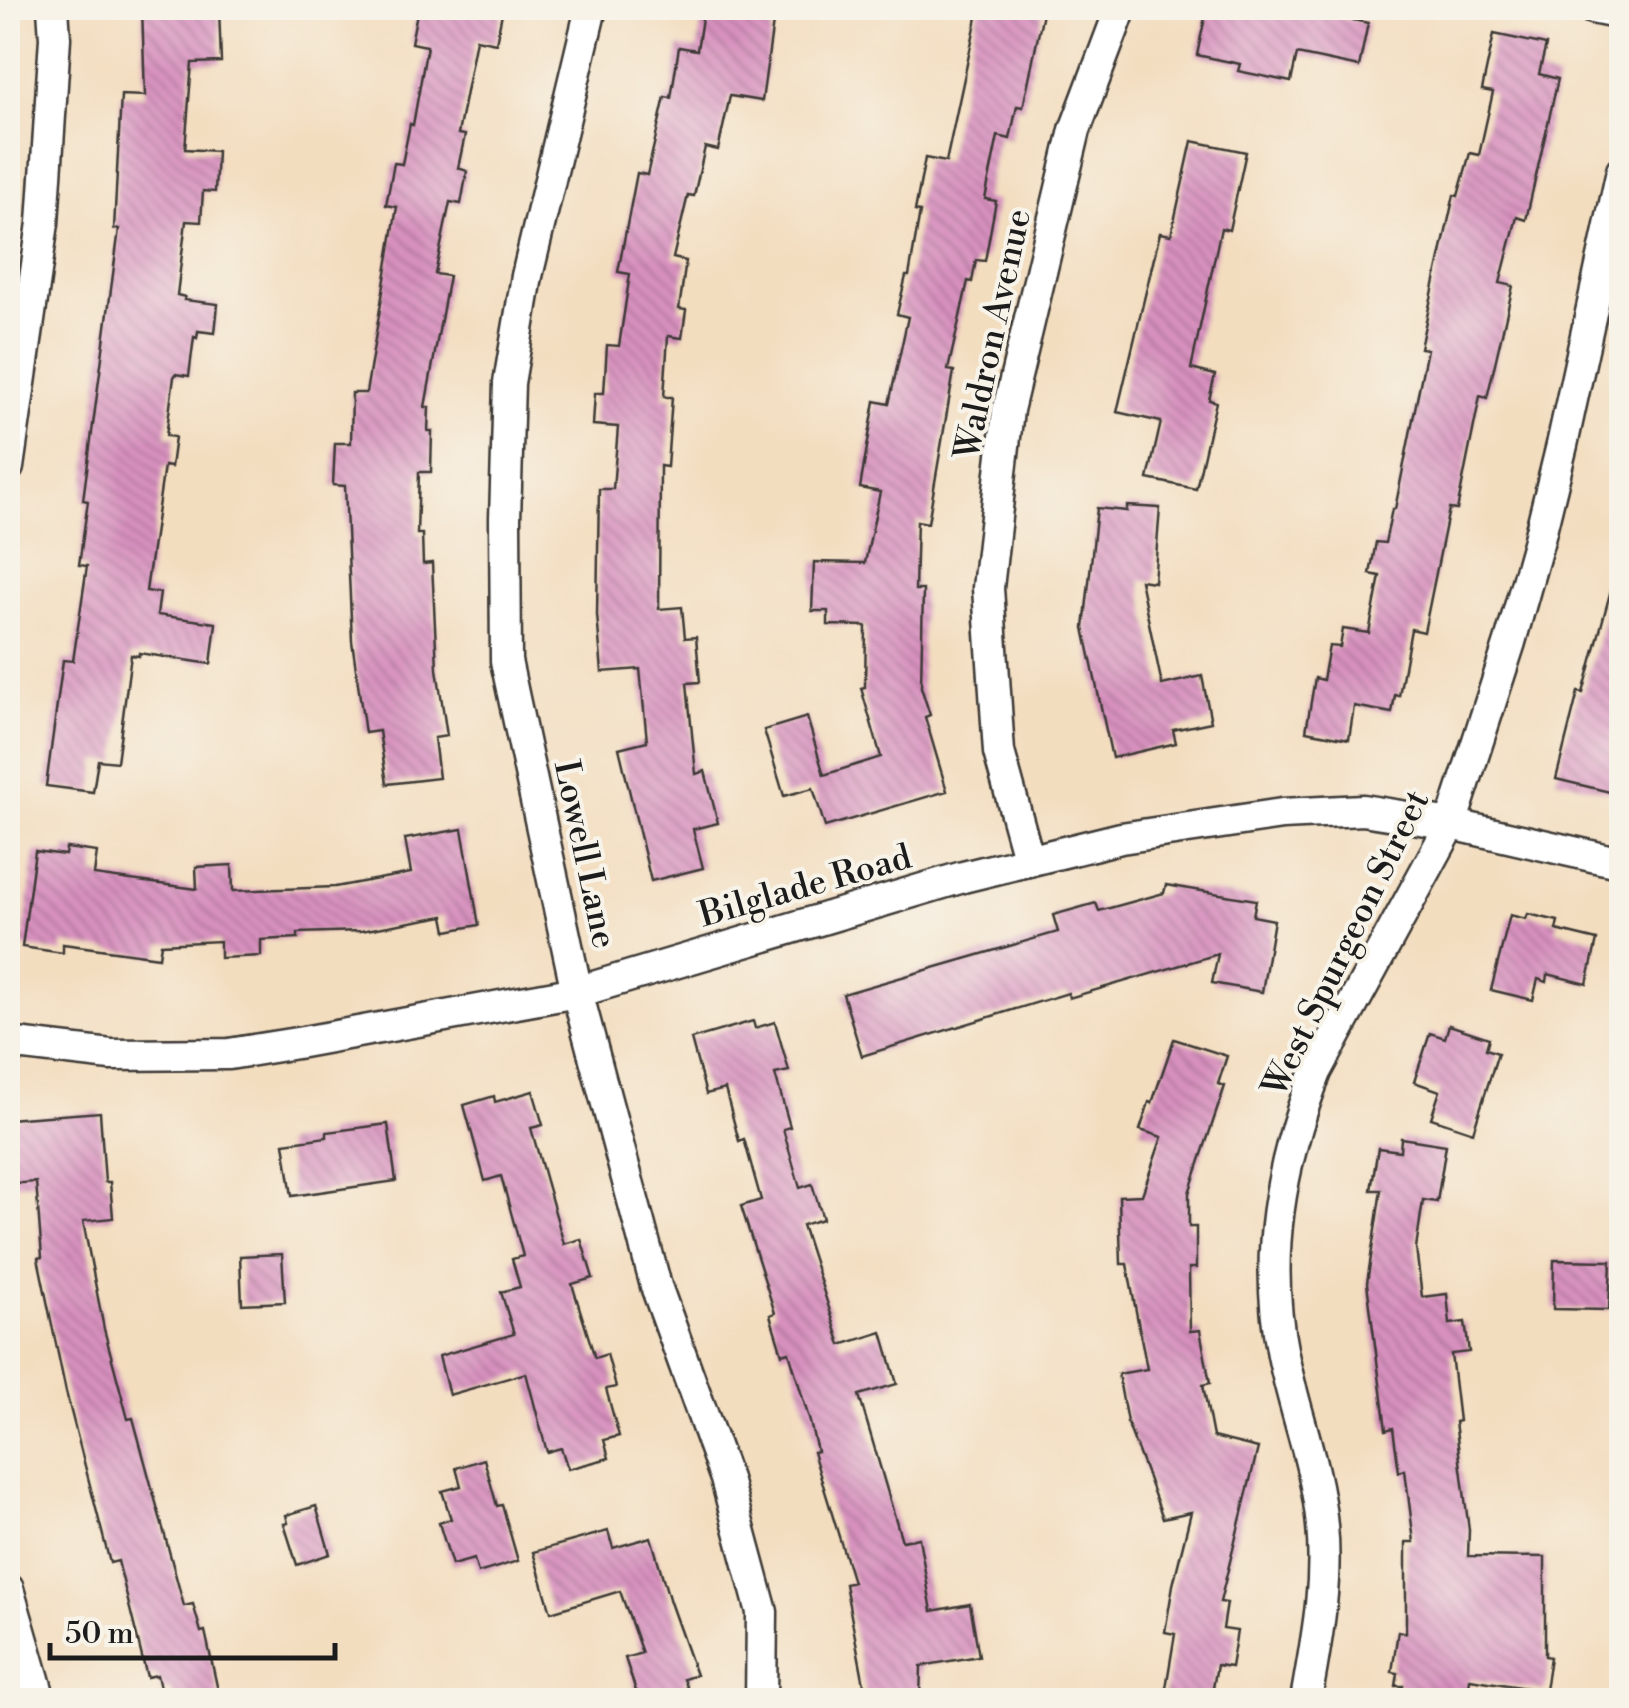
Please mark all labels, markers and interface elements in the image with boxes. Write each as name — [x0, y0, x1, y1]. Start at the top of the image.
street label: Waldron Avenue — [946, 205, 1041, 465]
street label: Lowell Lane — [544, 756, 625, 952]
street label: West Spurgeon Street — [1253, 783, 1439, 1105]
street label: Bilglade Road — [693, 836, 917, 938]
scale bar — [50, 1598, 335, 1660]
text: 50 m — [65, 1615, 134, 1653]

